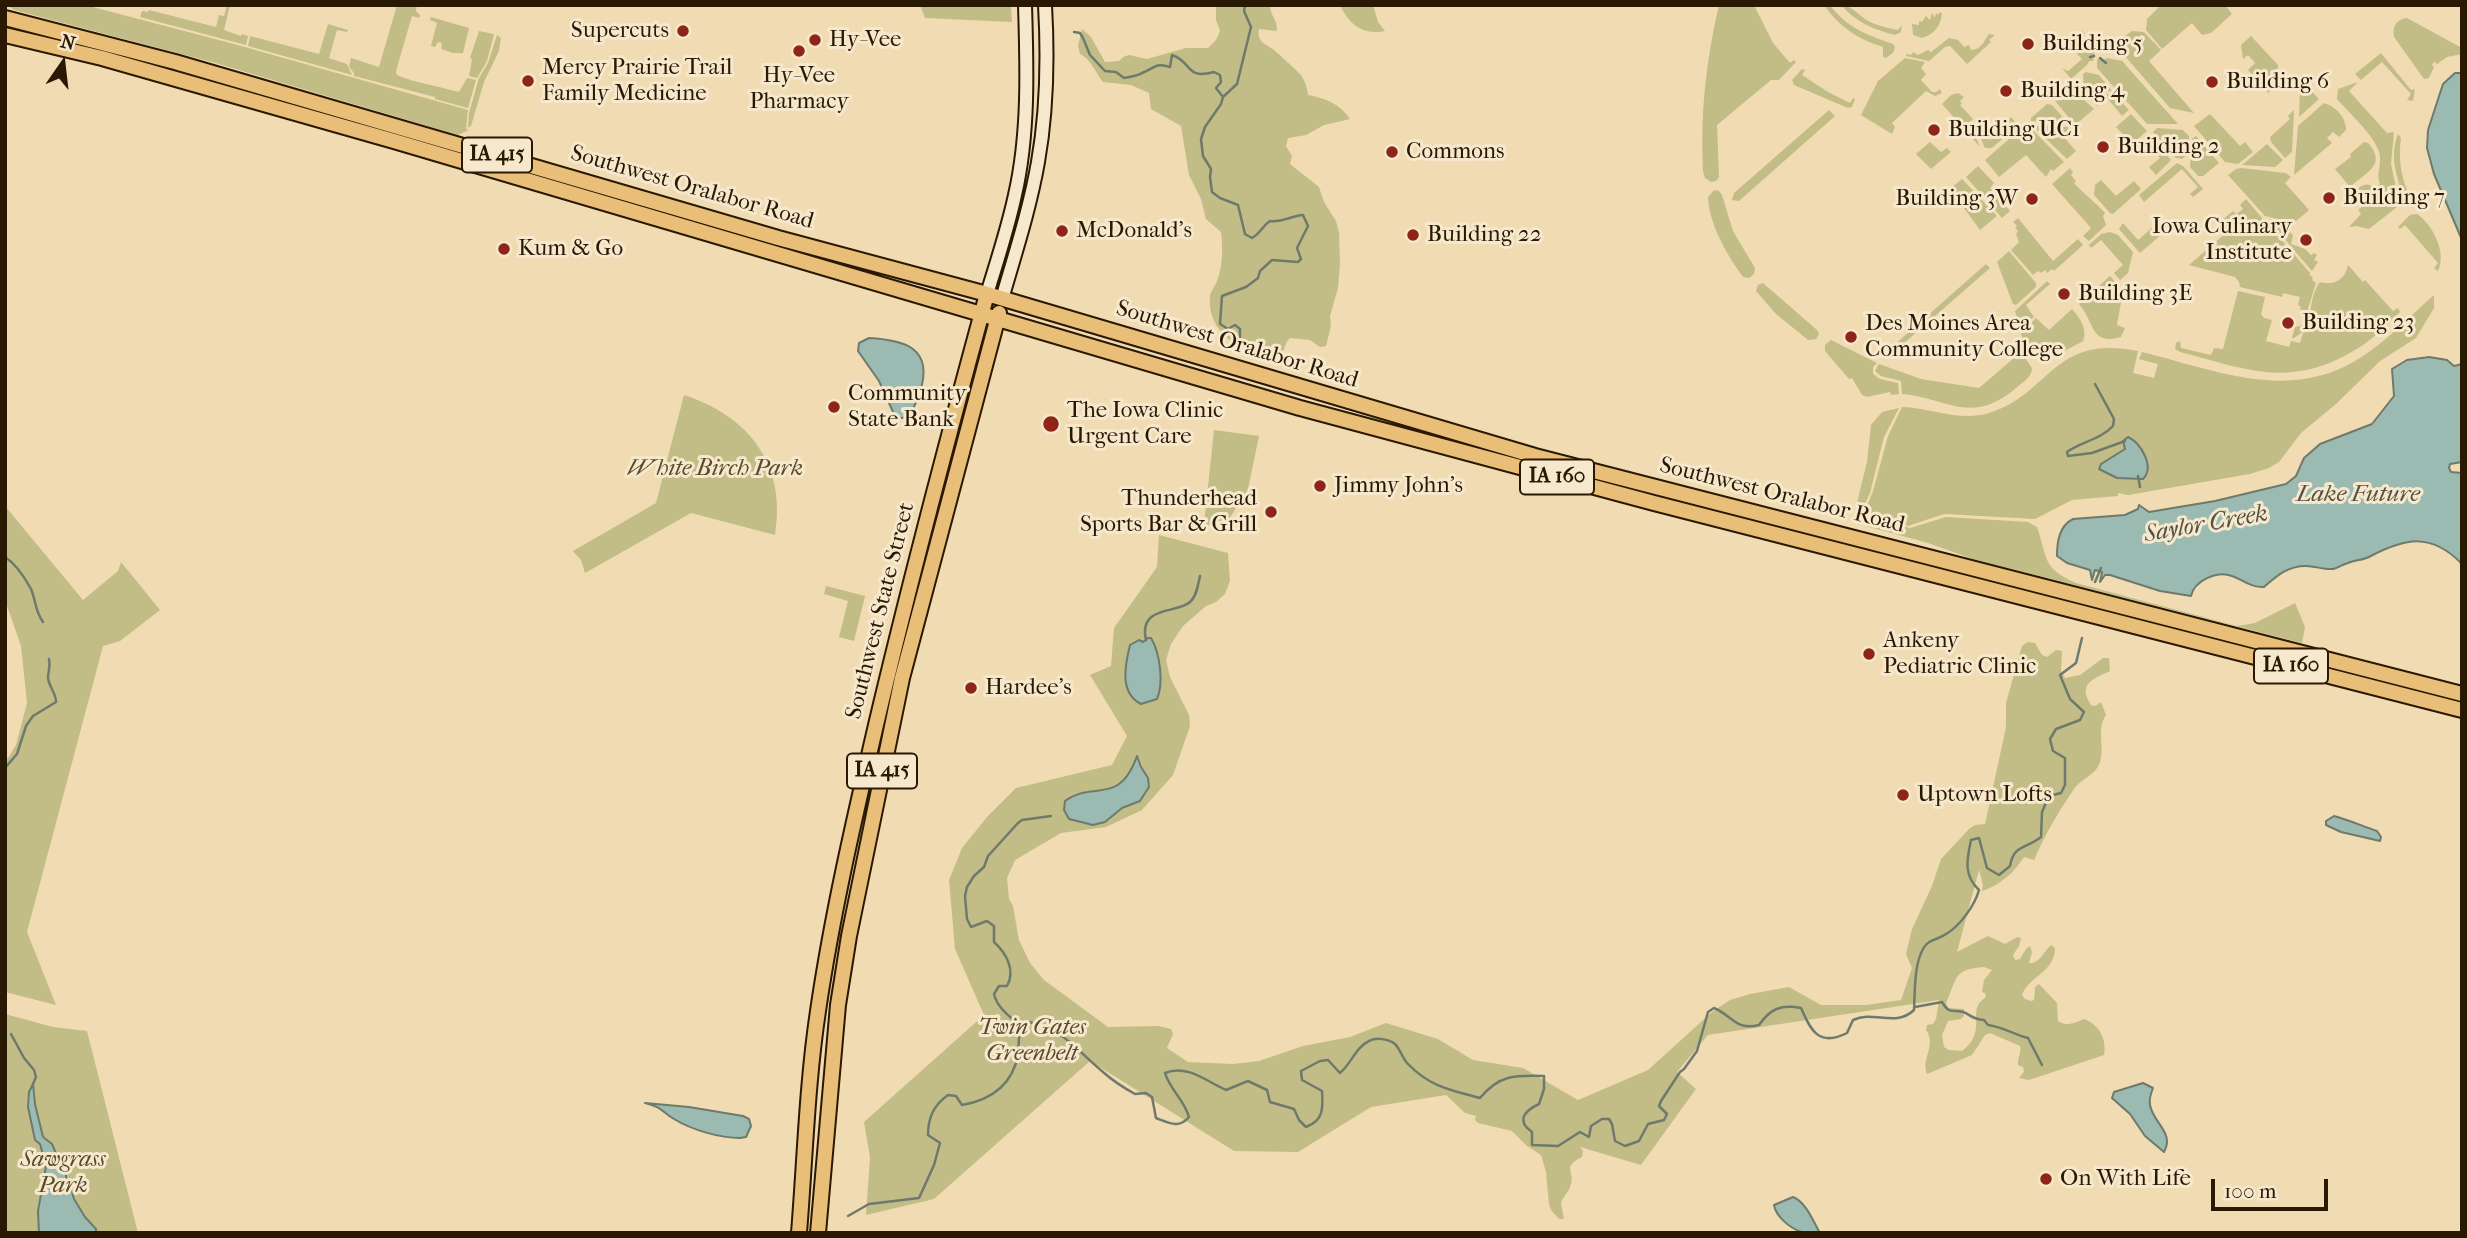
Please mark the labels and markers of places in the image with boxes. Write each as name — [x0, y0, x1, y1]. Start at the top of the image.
place label: Supercuts — [571, 17, 669, 45]
marker: Supercuts — [675, 23, 691, 39]
place label: Hy-Vee — [829, 26, 901, 54]
place label: Building 5 — [2042, 30, 2143, 58]
marker: Hy-Vee — [807, 32, 823, 48]
marker: Building 5 — [2020, 36, 2036, 52]
marker: Hy-Vee Pharmacy — [791, 43, 807, 59]
place label: Mercy Prairie Trail Family Medicine — [542, 54, 732, 108]
place label: Hy-Vee Pharmacy — [749, 62, 849, 116]
place label: Building 6 — [2226, 68, 2329, 96]
marker: Mercy Prairie Trail Family Medicine — [520, 73, 536, 89]
marker: Building 6 — [2204, 74, 2220, 90]
place label: Building 4 — [2020, 77, 2124, 105]
marker: Building 4 — [1998, 83, 2014, 99]
place label: Building UC1 — [1948, 116, 2080, 144]
marker: Building UC1 — [1926, 122, 1942, 138]
place label: Building 2 — [2117, 133, 2220, 161]
place label: Commons — [1406, 138, 1505, 166]
marker: Building 2 — [2095, 139, 2111, 155]
marker: Commons — [1384, 144, 1400, 160]
place label: Building 7 — [2343, 184, 2445, 212]
place label: Building 3W — [1895, 185, 2018, 213]
marker: Building 7 — [2321, 190, 2337, 206]
marker: Building 3W — [2024, 191, 2040, 207]
place label: Iowa Culinary Institute — [2152, 213, 2292, 267]
place label: McDonald's — [1076, 217, 1192, 245]
place label: Building 22 — [1427, 221, 1542, 249]
marker: McDonald's — [1054, 223, 1070, 239]
marker: Building 22 — [1405, 227, 1421, 243]
marker: Iowa Culinary Institute — [2298, 232, 2314, 248]
place label: Kum & Go — [518, 235, 623, 263]
marker: Kum & Go — [496, 241, 512, 257]
place label: Building 3E — [2078, 280, 2192, 308]
marker: Building 3E — [2056, 286, 2072, 302]
place label: Building 23 — [2302, 309, 2414, 337]
place label: Des Moines Area Community College — [1865, 310, 2063, 364]
marker: Building 23 — [2280, 315, 2296, 331]
marker: Des Moines Area Community College — [1843, 329, 1859, 345]
place label: Community State Bank — [848, 380, 967, 434]
place label: The Iowa Clinic Urgent Care — [1067, 397, 1223, 451]
marker: Community State Bank — [826, 399, 842, 415]
marker: The Iowa Clinic Urgent Care — [1041, 414, 1061, 434]
place label: Jimmy John's — [1334, 472, 1463, 500]
marker: Jimmy John's — [1312, 478, 1328, 494]
place label: Thunderhead Sports Bar & Grill — [1080, 485, 1257, 539]
marker: Thunderhead Sports Bar & Grill — [1263, 504, 1279, 520]
place label: Ankeny Pediatric Clinic — [1883, 627, 2036, 681]
marker: Ankeny Pediatric Clinic — [1861, 646, 1877, 662]
place label: Hardee's — [985, 674, 1072, 702]
marker: Hardee's — [963, 680, 979, 696]
place label: Uptown Lofts — [1917, 781, 2052, 809]
marker: Uptown Lofts — [1895, 787, 1911, 803]
place label: On With Life — [2060, 1165, 2191, 1193]
marker: On With Life — [2038, 1171, 2054, 1187]

